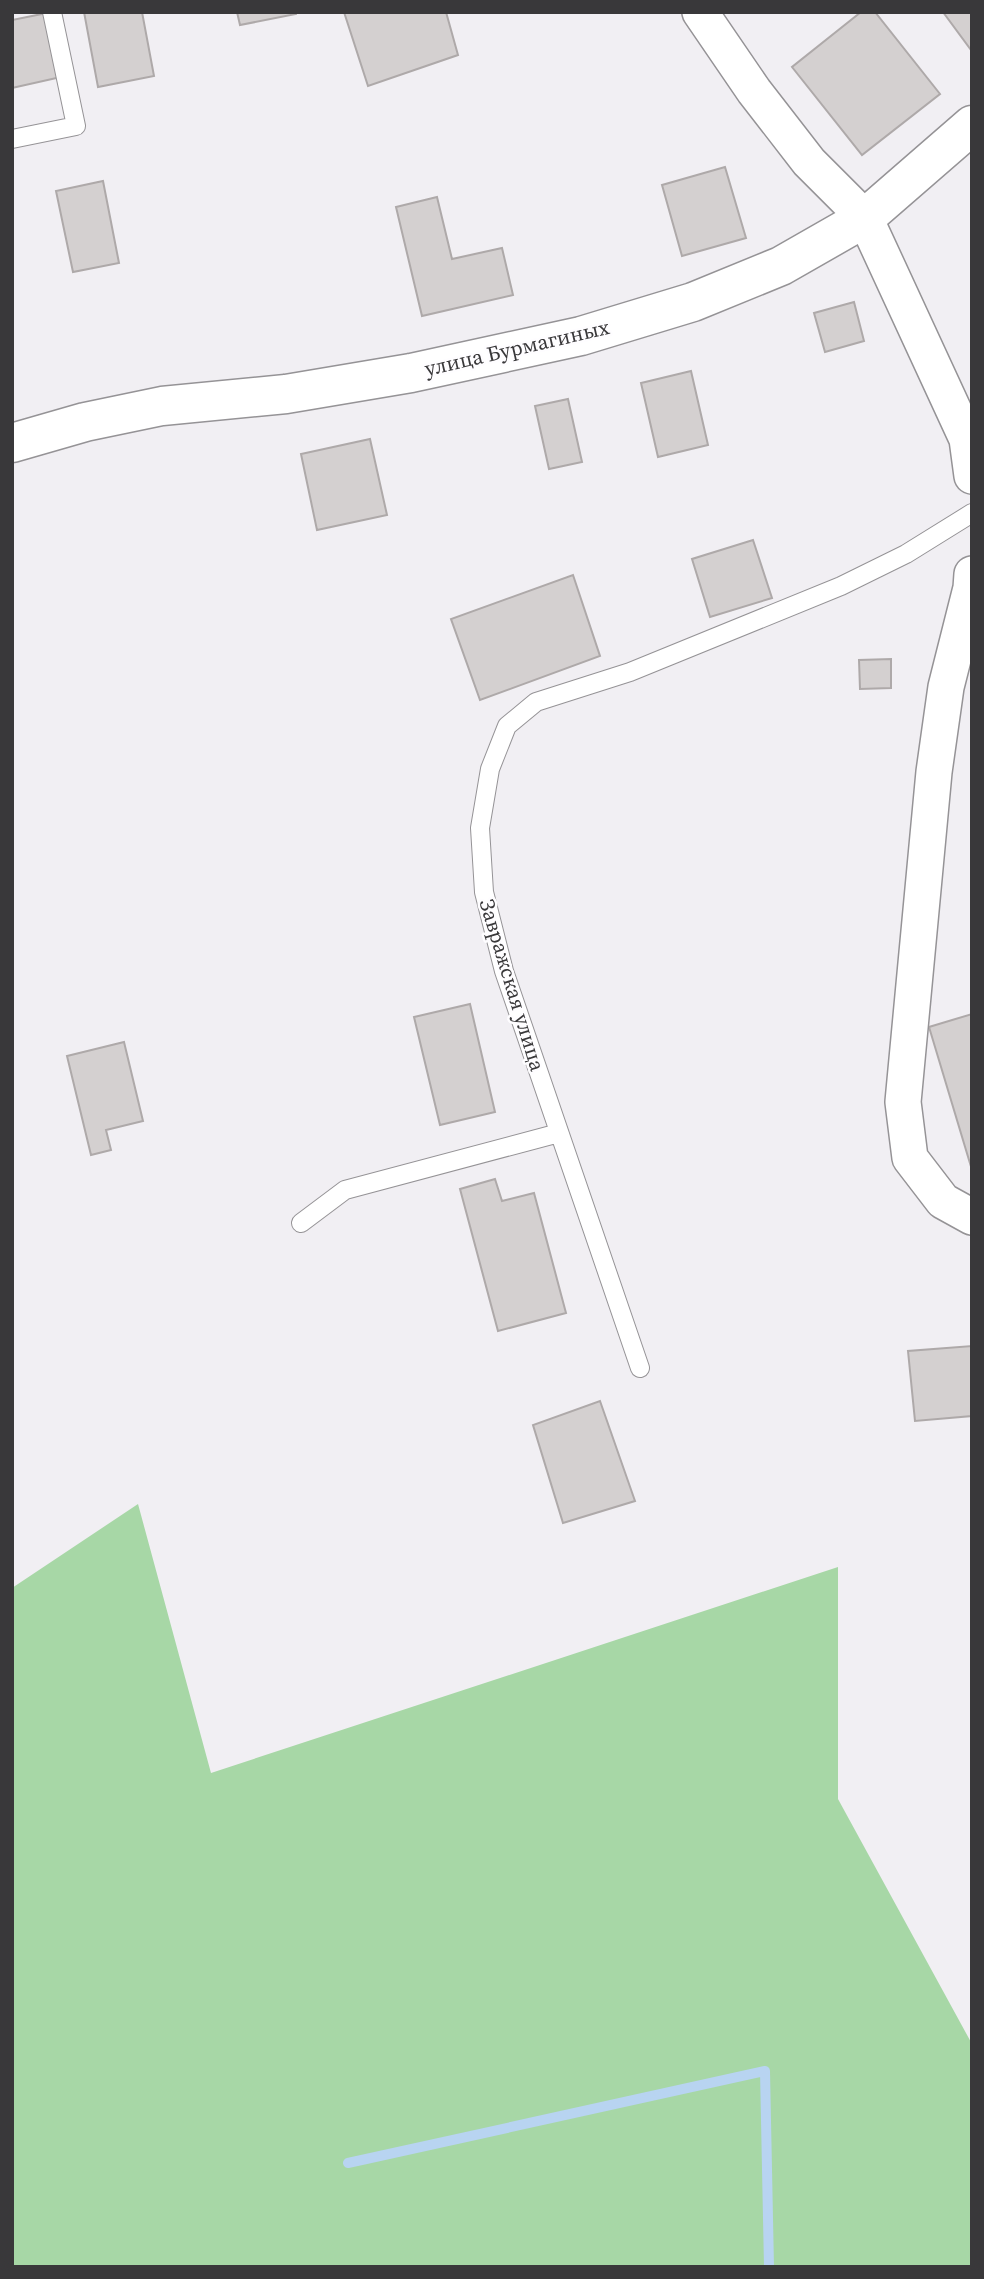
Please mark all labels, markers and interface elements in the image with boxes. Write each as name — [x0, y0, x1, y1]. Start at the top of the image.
street label: улица Бурмагиных — [422, 312, 612, 383]
street label: Завражская улица — [472, 895, 553, 1075]

